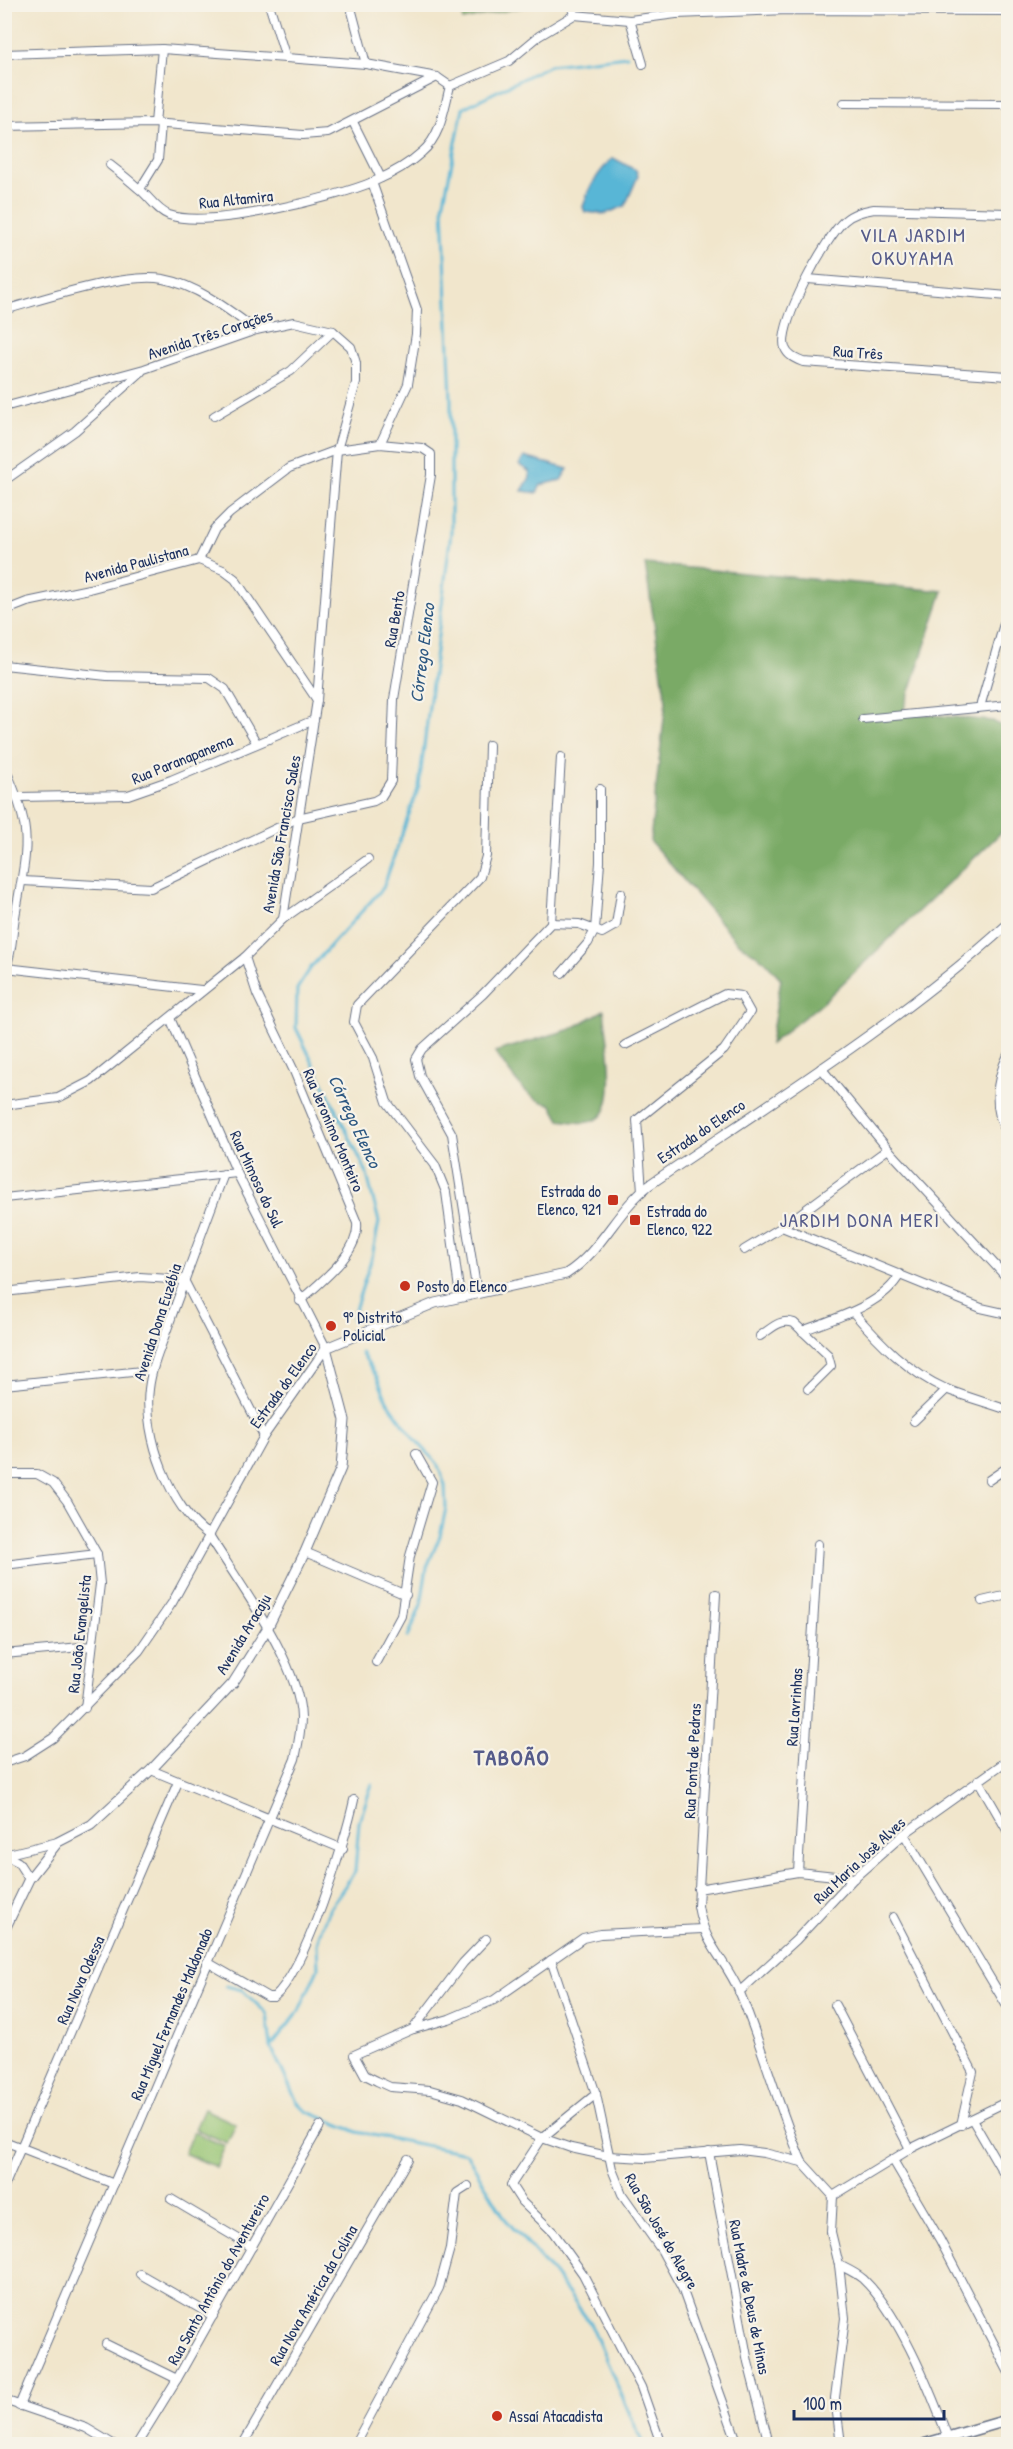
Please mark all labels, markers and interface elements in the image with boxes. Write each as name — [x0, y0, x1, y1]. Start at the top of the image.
street label: Rua Altamira — [198, 184, 274, 214]
district label: VILA JARDIM OKUYAMA — [860, 221, 966, 271]
street label: Avenida Três Corações — [145, 303, 275, 365]
street label: Rua Três — [832, 339, 884, 365]
street label: Avenida Paulistana — [81, 538, 191, 588]
street label: Rua Bento — [378, 588, 410, 649]
water label: Córrego Elenco — [404, 600, 441, 704]
street label: Rua Paranapanema — [128, 729, 236, 789]
street label: Avenida São Francisco Sales — [256, 753, 306, 915]
street label: Rua Jeronimo Monteiro — [298, 1065, 370, 1195]
water label: Córrego Elenco — [323, 1070, 388, 1173]
street label: Estrada do Elenco — [653, 1093, 750, 1168]
street label: Rua Mimoso do Sul — [225, 1127, 289, 1232]
place label: Estrada do Elenco, 921 — [537, 1180, 602, 1220]
marker: Estrada do Elenco, 921 — [606, 1193, 620, 1207]
place label: Estrada do Elenco, 922 — [647, 1200, 713, 1240]
district label: JARDIM DONA MERI — [779, 1206, 941, 1233]
marker: Estrada do Elenco, 922 — [628, 1213, 642, 1227]
street label: Avenida Dona Euzébia — [128, 1261, 186, 1383]
place label: Posto do Elenco — [417, 1275, 507, 1297]
marker: Posto do Elenco — [398, 1279, 412, 1293]
place label: 9º Distrito Policial — [343, 1306, 402, 1346]
marker: 9º Distrito Policial — [324, 1319, 338, 1333]
street label: Estrada do Elenco — [244, 1337, 322, 1432]
street label: Rua João Evangelista — [62, 1574, 96, 1694]
street label: Avenida Aracaju — [210, 1589, 276, 1678]
street label: Rua Lavrinhas — [780, 1667, 808, 1747]
street label: Rua Ponta de Pedras — [678, 1703, 706, 1819]
district label: TABOÃO — [473, 1742, 550, 1772]
street label: Rua Maria Josè Alves — [808, 1811, 910, 1909]
street label: Rua Miguel Fernandes Maldonado — [125, 1924, 218, 2104]
street label: Rua Nova Odessa — [51, 1932, 109, 2028]
street label: Rua São José do Alegre — [620, 2169, 704, 2294]
street label: Rua Santo Antônio do Aventureiro — [162, 2189, 275, 2369]
street label: Rua Madre de Deus de Minas — [724, 2218, 776, 2376]
street label: Rua Nova América da Colina — [264, 2221, 362, 2369]
scale bar — [794, 2383, 944, 2421]
text: 100 m — [803, 2391, 842, 2416]
place label: Assaí Atacadista — [509, 2405, 603, 2427]
marker: Assaí Atacadista — [490, 2409, 504, 2423]

